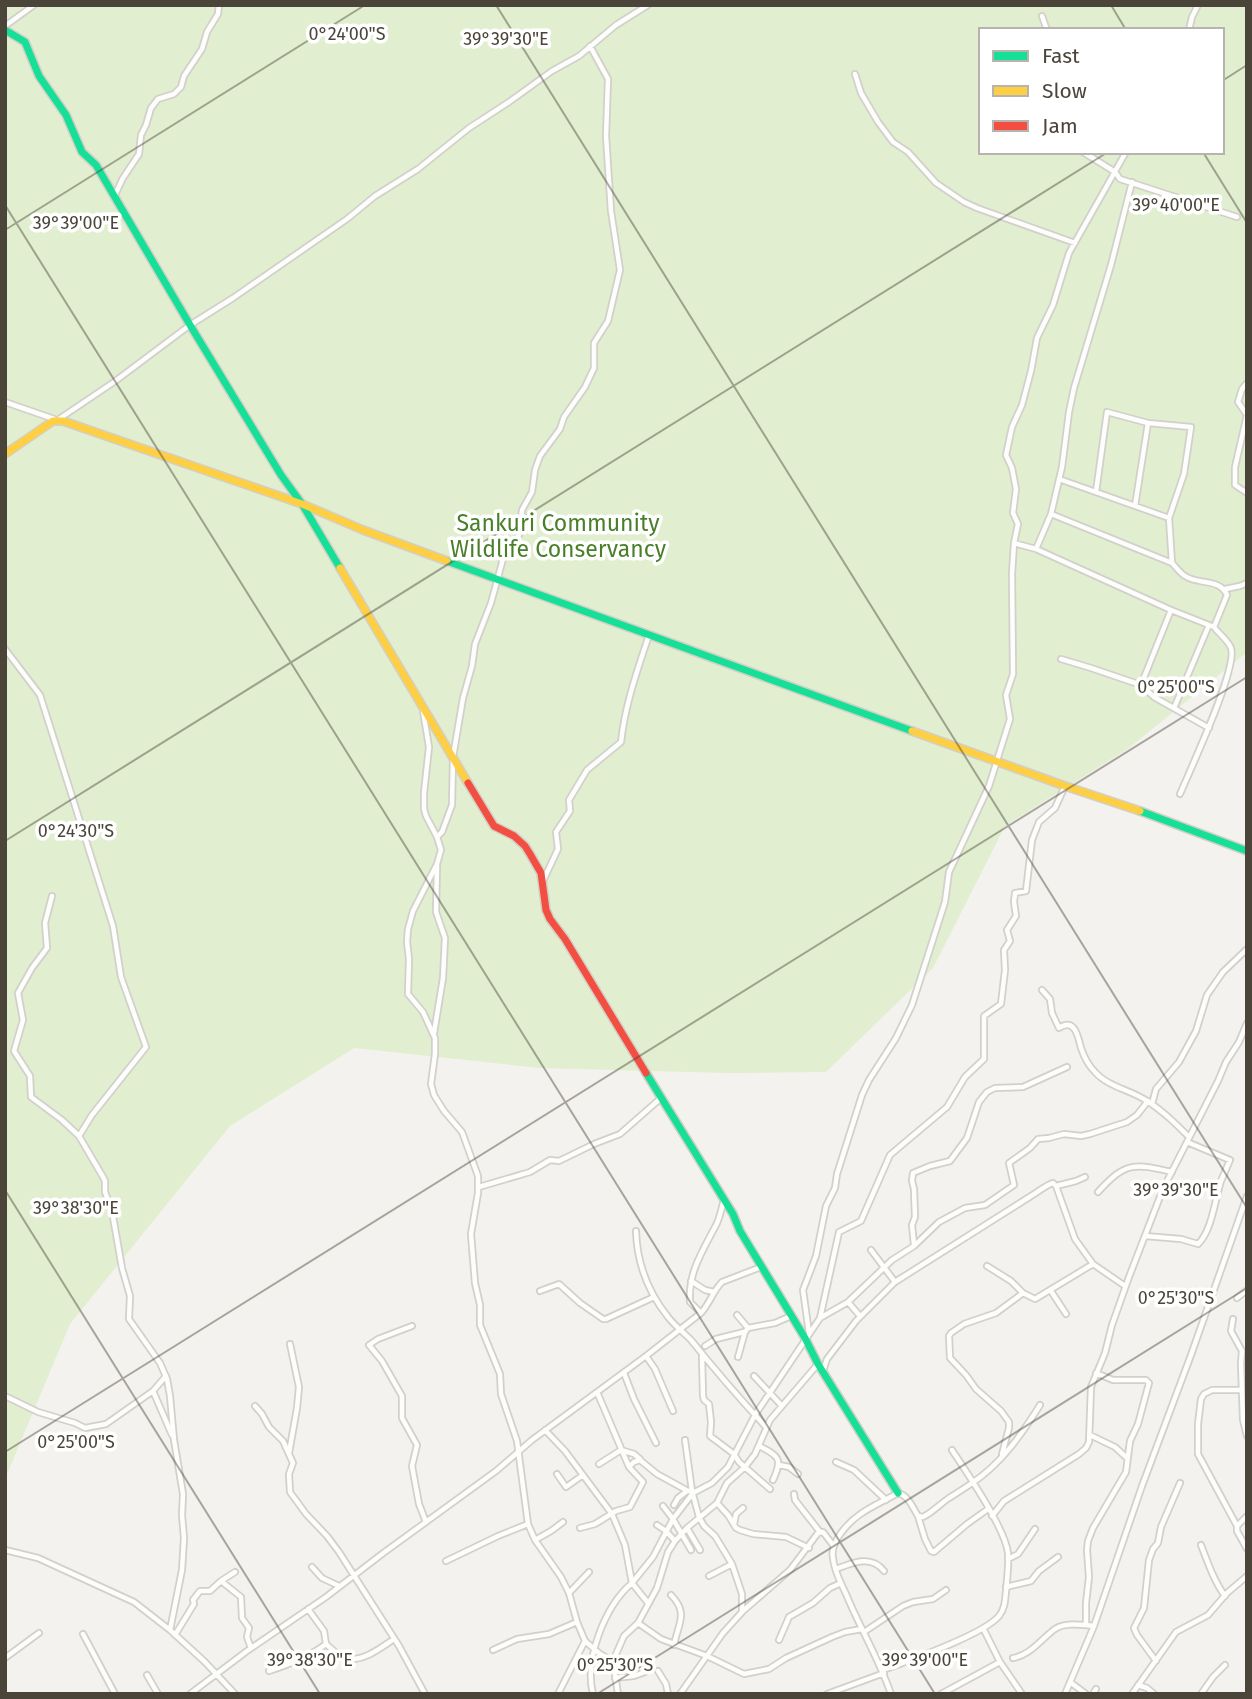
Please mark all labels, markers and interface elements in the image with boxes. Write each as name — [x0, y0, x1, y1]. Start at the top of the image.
text: 0°24'00"S — [308, 23, 386, 45]
text: 39°39'30"E — [463, 28, 549, 50]
legend — [979, 28, 1224, 154]
text: Fast — [1042, 43, 1080, 69]
text: Slow — [1042, 78, 1087, 104]
text: Jam — [1042, 113, 1078, 139]
text: 39°40'00"E — [1132, 194, 1220, 216]
text: 39°39'00"E — [33, 212, 119, 234]
park label: Sankuri Community Wildlife Conservancy — [450, 509, 667, 563]
text: 0°25'00"S — [1137, 676, 1215, 698]
text: 0°24'30"S — [38, 820, 114, 842]
text: 39°39'30"E — [1133, 1179, 1219, 1201]
text: 39°38'30"E — [33, 1197, 119, 1219]
text: 0°25'30"S — [1138, 1287, 1214, 1309]
text: 0°25'00"S — [37, 1431, 115, 1453]
text: 39°38'30"E — [267, 1649, 353, 1671]
text: 39°39'00"E — [882, 1649, 968, 1671]
text: 0°25'30"S — [577, 1654, 653, 1676]

